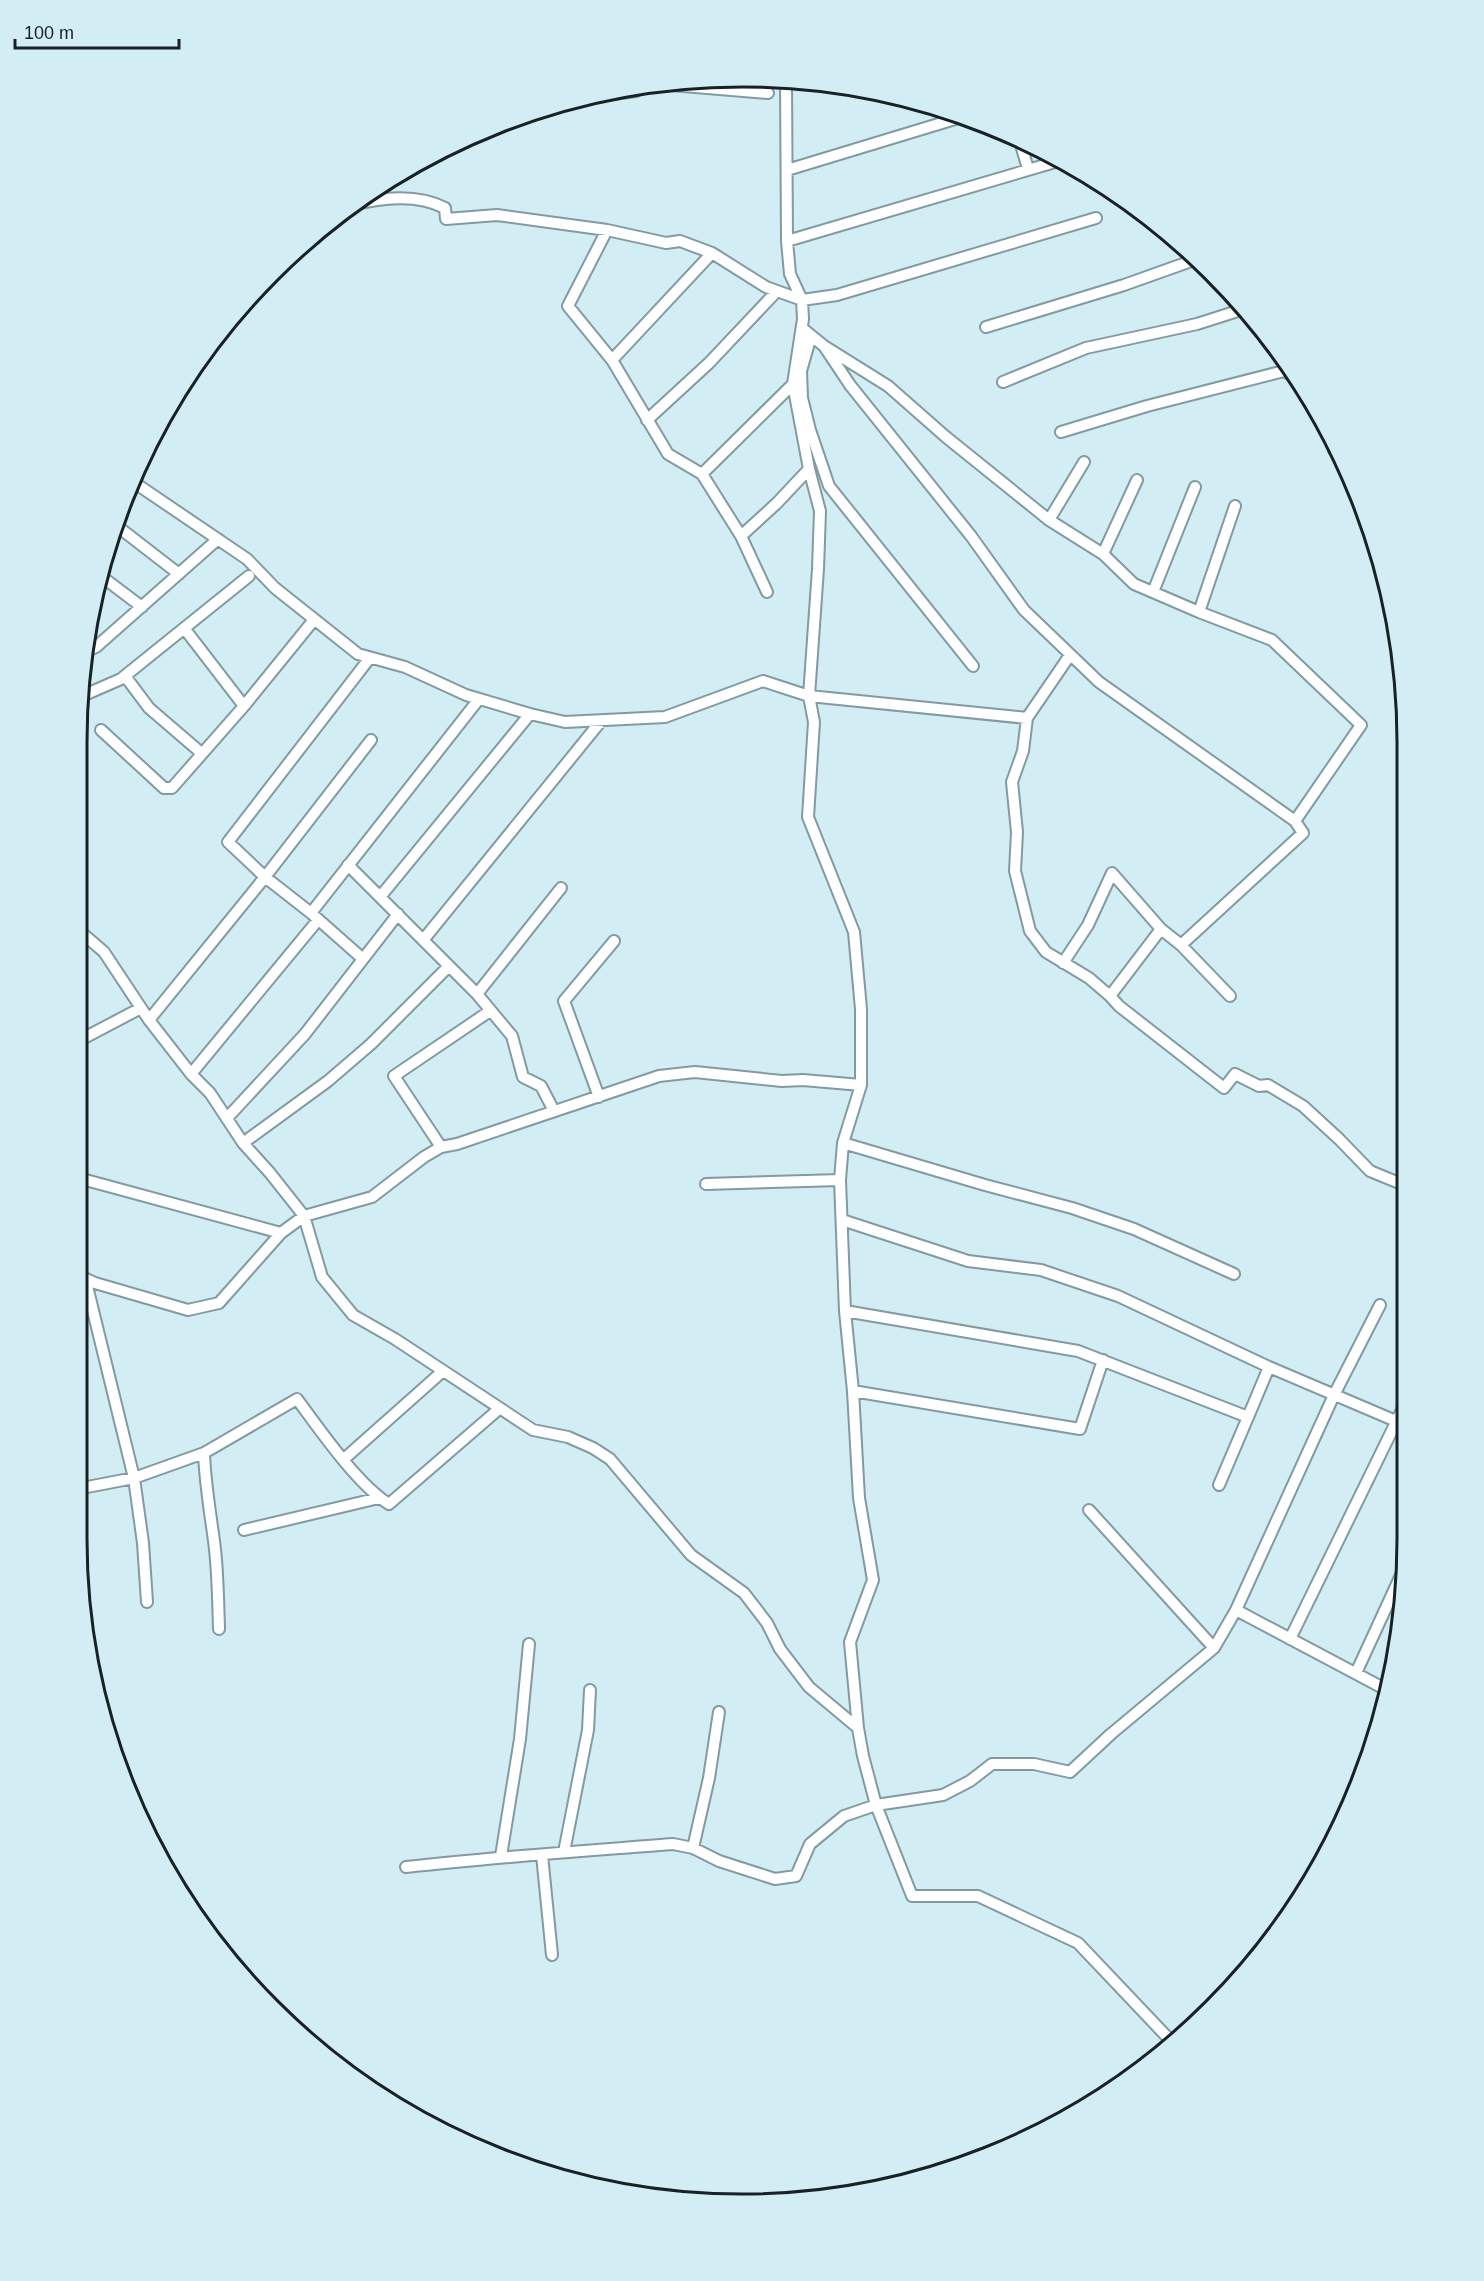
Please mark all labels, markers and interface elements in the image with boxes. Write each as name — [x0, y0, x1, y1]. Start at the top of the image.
scale bar — [15, 12, 178, 50]
text: 100 m — [24, 23, 74, 43]

